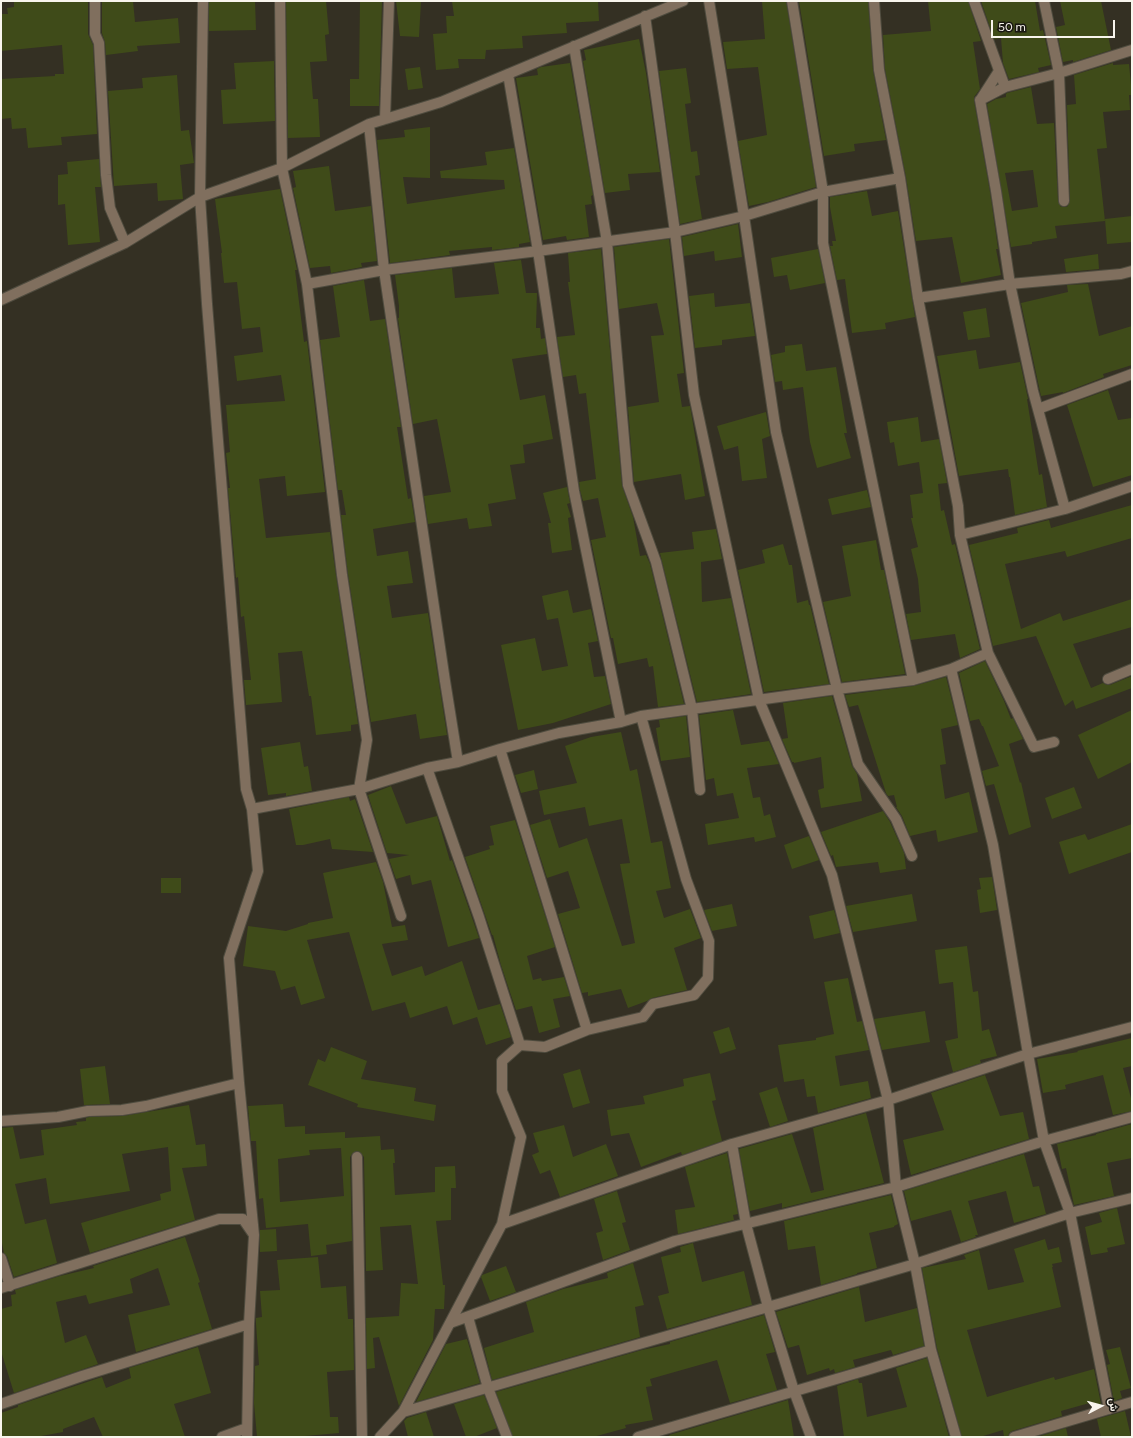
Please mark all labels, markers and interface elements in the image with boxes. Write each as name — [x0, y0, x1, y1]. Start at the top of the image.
scale bar — [993, 12, 1117, 38]
text: 50 m — [998, 20, 1026, 34]
north arrow — [1081, 1386, 1121, 1426]
text: ش — [1106, 1397, 1121, 1412]

